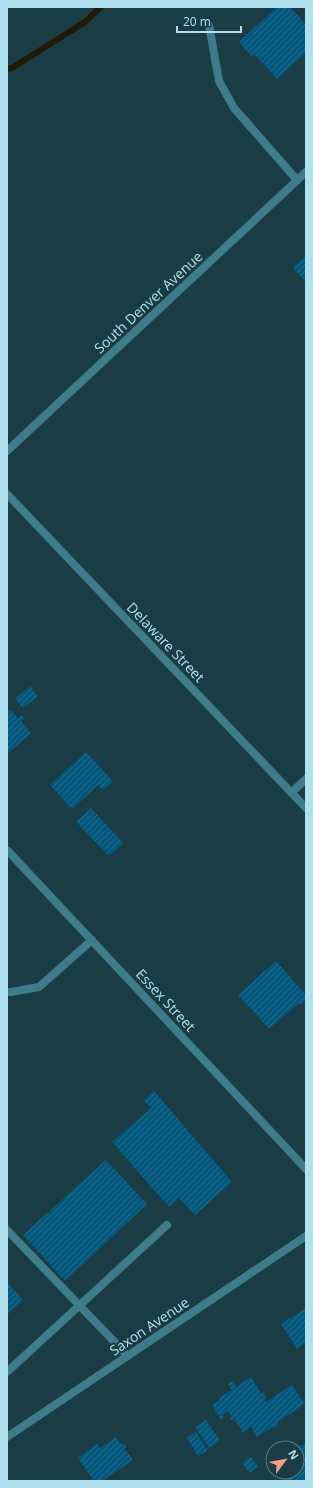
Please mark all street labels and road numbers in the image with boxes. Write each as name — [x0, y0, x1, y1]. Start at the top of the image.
street label: South Denver Avenue — [90, 247, 206, 357]
street label: Delaware Street — [123, 598, 209, 686]
street label: Essex Street — [132, 965, 200, 1035]
street label: Saxon Avenue — [105, 1292, 193, 1360]

